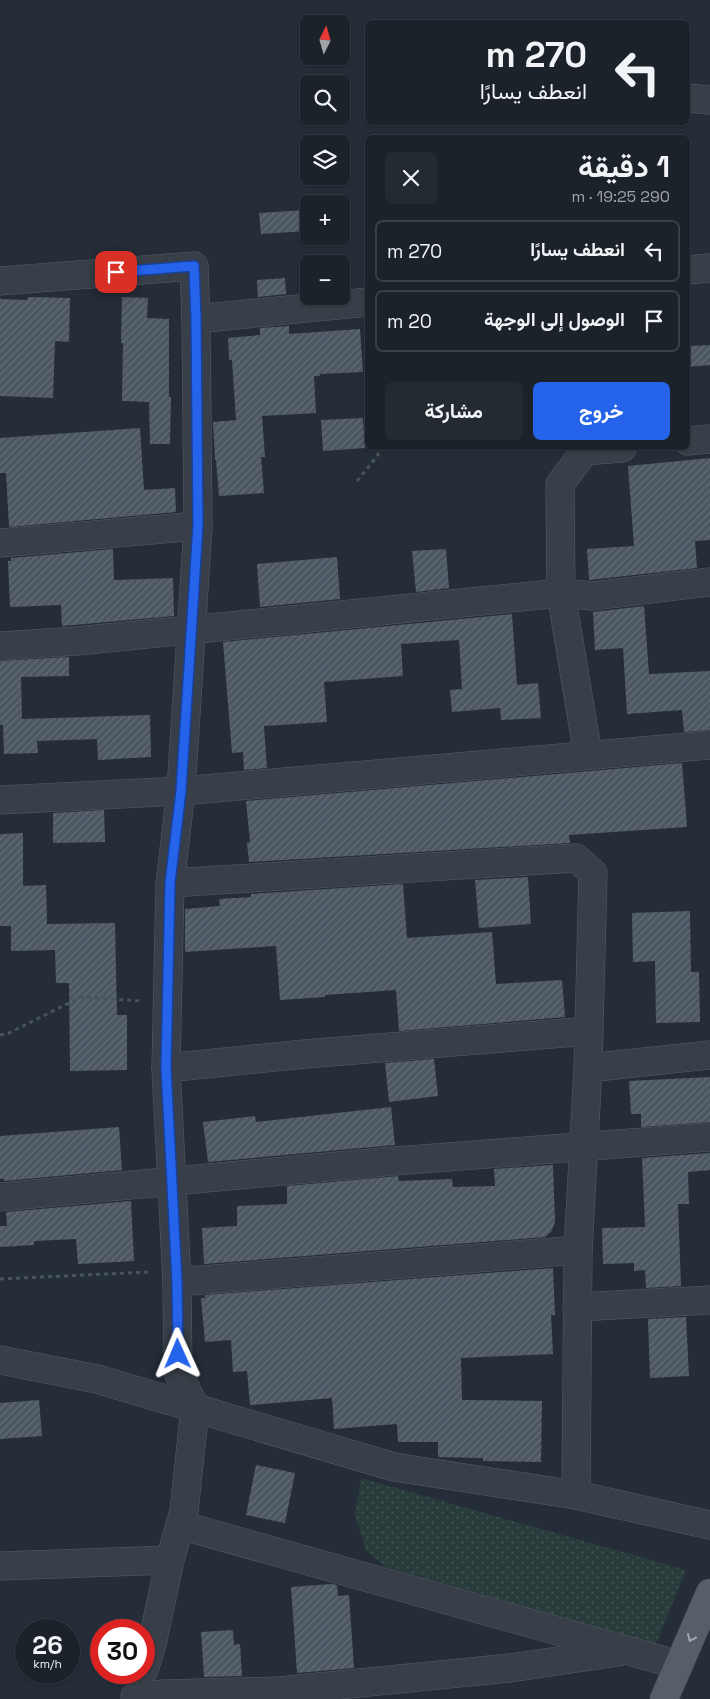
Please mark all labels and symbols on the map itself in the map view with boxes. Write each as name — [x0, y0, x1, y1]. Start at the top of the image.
north arrow — [300, 15, 350, 65]
pin — [95, 251, 137, 293]
position arrow — [151, 1327, 203, 1379]
speed limit sign: 30 — [90, 1619, 155, 1684]
one-way arrow — [686, 1633, 697, 1642]

